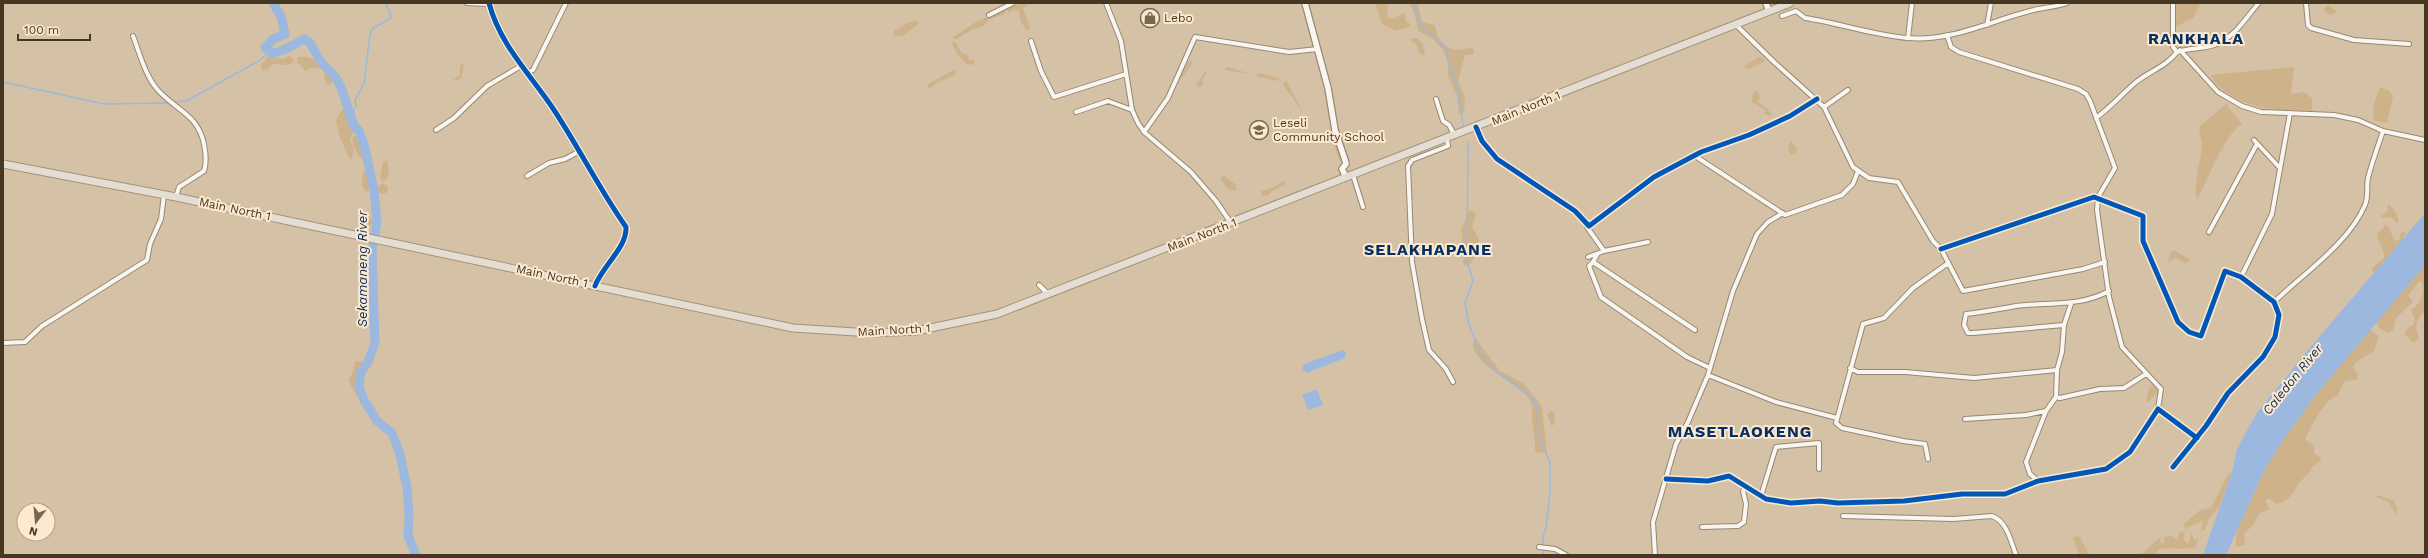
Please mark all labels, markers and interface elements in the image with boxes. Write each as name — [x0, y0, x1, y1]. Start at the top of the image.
shop icon: Lebo — [1139, 7, 1161, 29]
place label: Lebo — [1164, 11, 1193, 25]
scale bar — [18, 16, 90, 42]
text: 100 m — [24, 23, 59, 37]
district label: RANKHALA — [2148, 29, 2244, 48]
street label: Main North 1 — [1489, 88, 1563, 128]
place label: Leseli Community School — [1273, 116, 1385, 144]
school or university icon: Leseli Community School — [1248, 119, 1270, 141]
street label: Main North 1 — [198, 195, 272, 223]
water label: Sekamaneng River — [355, 210, 370, 327]
street label: Main North 1 — [1165, 215, 1239, 255]
district label: SELAKHAPANE — [1364, 240, 1492, 259]
street label: Main North 1 — [515, 262, 589, 290]
street label: Main North 1 — [857, 321, 931, 339]
water label: Caledon River — [2259, 340, 2326, 418]
district label: MASETLAOKENG — [1668, 422, 1812, 441]
north arrow — [16, 502, 56, 542]
text: N — [28, 524, 39, 539]

